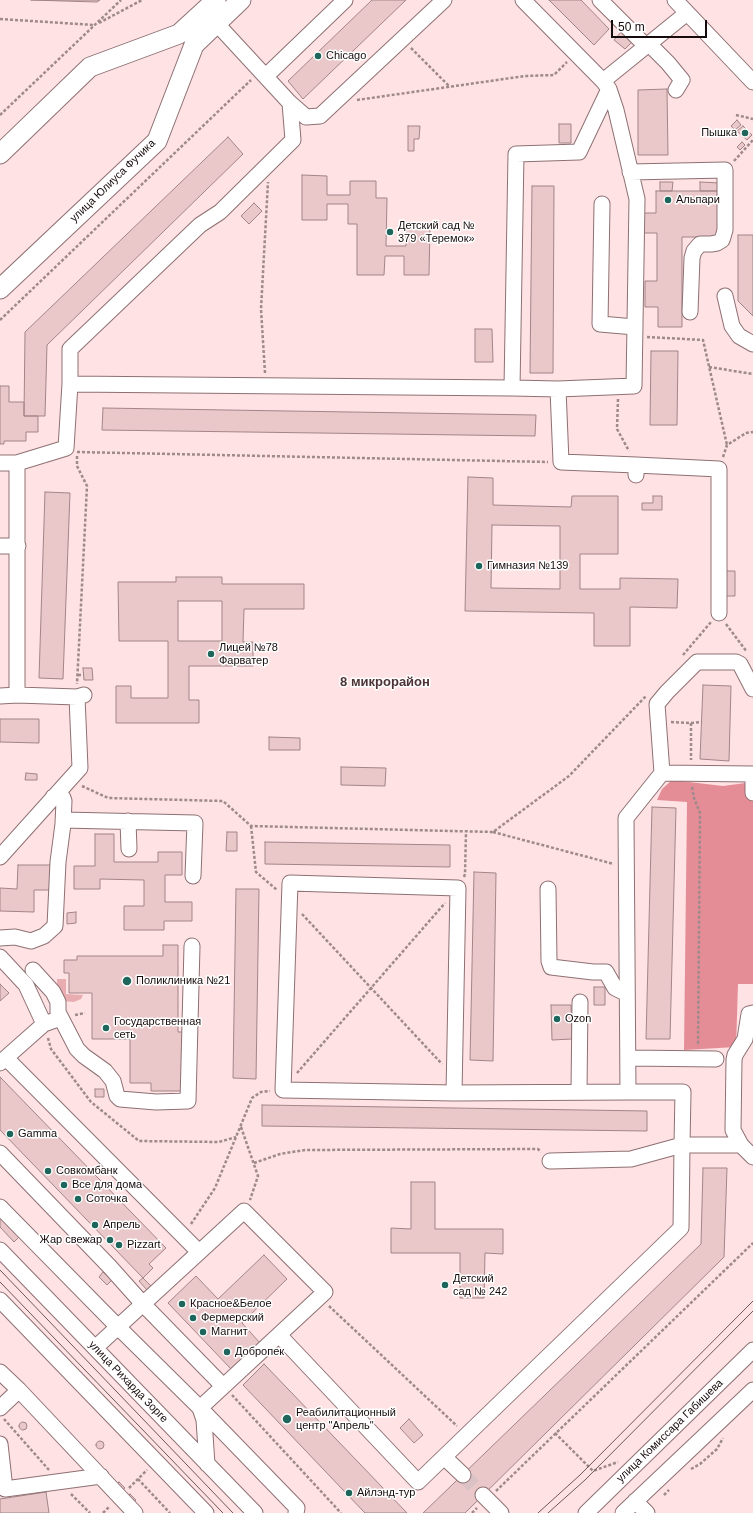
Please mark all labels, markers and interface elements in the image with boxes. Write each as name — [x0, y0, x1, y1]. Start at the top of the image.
scale bar — [613, 12, 709, 38]
text: 50 m — [618, 20, 645, 34]
place label: Chicago — [326, 49, 366, 63]
marker: Chicago — [313, 51, 323, 61]
place label: Пышка — [701, 126, 737, 140]
marker: Пышка — [740, 128, 750, 138]
street label: улица Юлиуса Фучика — [68, 137, 158, 225]
place label: Альпари — [676, 193, 720, 207]
marker: Альпари — [663, 195, 673, 205]
place label: Детский сад № 379 «Теремок» — [398, 219, 475, 245]
marker: Детский сад № 379 «Теремок» — [385, 227, 395, 237]
place label: Гимназия №139 — [487, 559, 568, 573]
marker: Гимназия №139 — [474, 561, 484, 571]
place label: Лицей №78 Фарватер — [219, 641, 278, 667]
marker: Лицей №78 Фарватер — [206, 649, 216, 659]
district label: 8 микрорайон — [340, 674, 430, 690]
place label: Поликлиника №21 — [136, 974, 230, 988]
marker: Поликлиника №21 — [121, 975, 133, 987]
place label: Ozon — [565, 1012, 591, 1026]
marker: Ozon — [552, 1014, 562, 1024]
place label: Государственная сеть — [114, 1015, 201, 1041]
marker: Государственная сеть — [101, 1023, 111, 1033]
place label: Gamma — [18, 1127, 57, 1141]
marker: Gamma — [5, 1129, 15, 1139]
place label: Совкомбанк — [56, 1164, 117, 1178]
marker: Совкомбанк — [43, 1166, 53, 1176]
place label: Все для дома — [72, 1178, 142, 1192]
marker: Все для дома — [59, 1180, 69, 1190]
place label: Соточка — [86, 1192, 128, 1206]
marker: Соточка — [73, 1194, 83, 1204]
place label: Апрель — [103, 1218, 140, 1232]
marker: Апрель — [90, 1220, 100, 1230]
place label: Жар свежар — [40, 1233, 102, 1247]
marker: Жар свежар — [105, 1235, 115, 1245]
place label: Pizzart — [127, 1238, 161, 1252]
marker: Pizzart — [114, 1240, 124, 1250]
place label: Детский сад № 242 — [453, 1272, 507, 1298]
marker: Детский сад № 242 — [440, 1280, 450, 1290]
place label: Красное&Белое — [190, 1297, 272, 1311]
marker: Красное&Белое — [177, 1299, 187, 1309]
place label: Фермерский — [201, 1311, 264, 1325]
marker: Фермерский — [188, 1313, 198, 1323]
place label: Магнит — [211, 1325, 248, 1339]
marker: Магнит — [198, 1327, 208, 1337]
street label: улица Рихарда Зорге — [86, 1338, 170, 1426]
place label: Добропек — [235, 1345, 284, 1359]
marker: Добропек — [222, 1347, 232, 1357]
street label: улица Комиссара Габишева — [614, 1377, 726, 1485]
place label: Реабилитационный центр "Апрель" — [296, 1406, 396, 1432]
marker: Реабилитационный центр "Апрель" — [281, 1413, 293, 1425]
place label: Айлэнд-тур — [357, 1486, 415, 1500]
marker: Айлэнд-тур — [344, 1488, 354, 1498]

